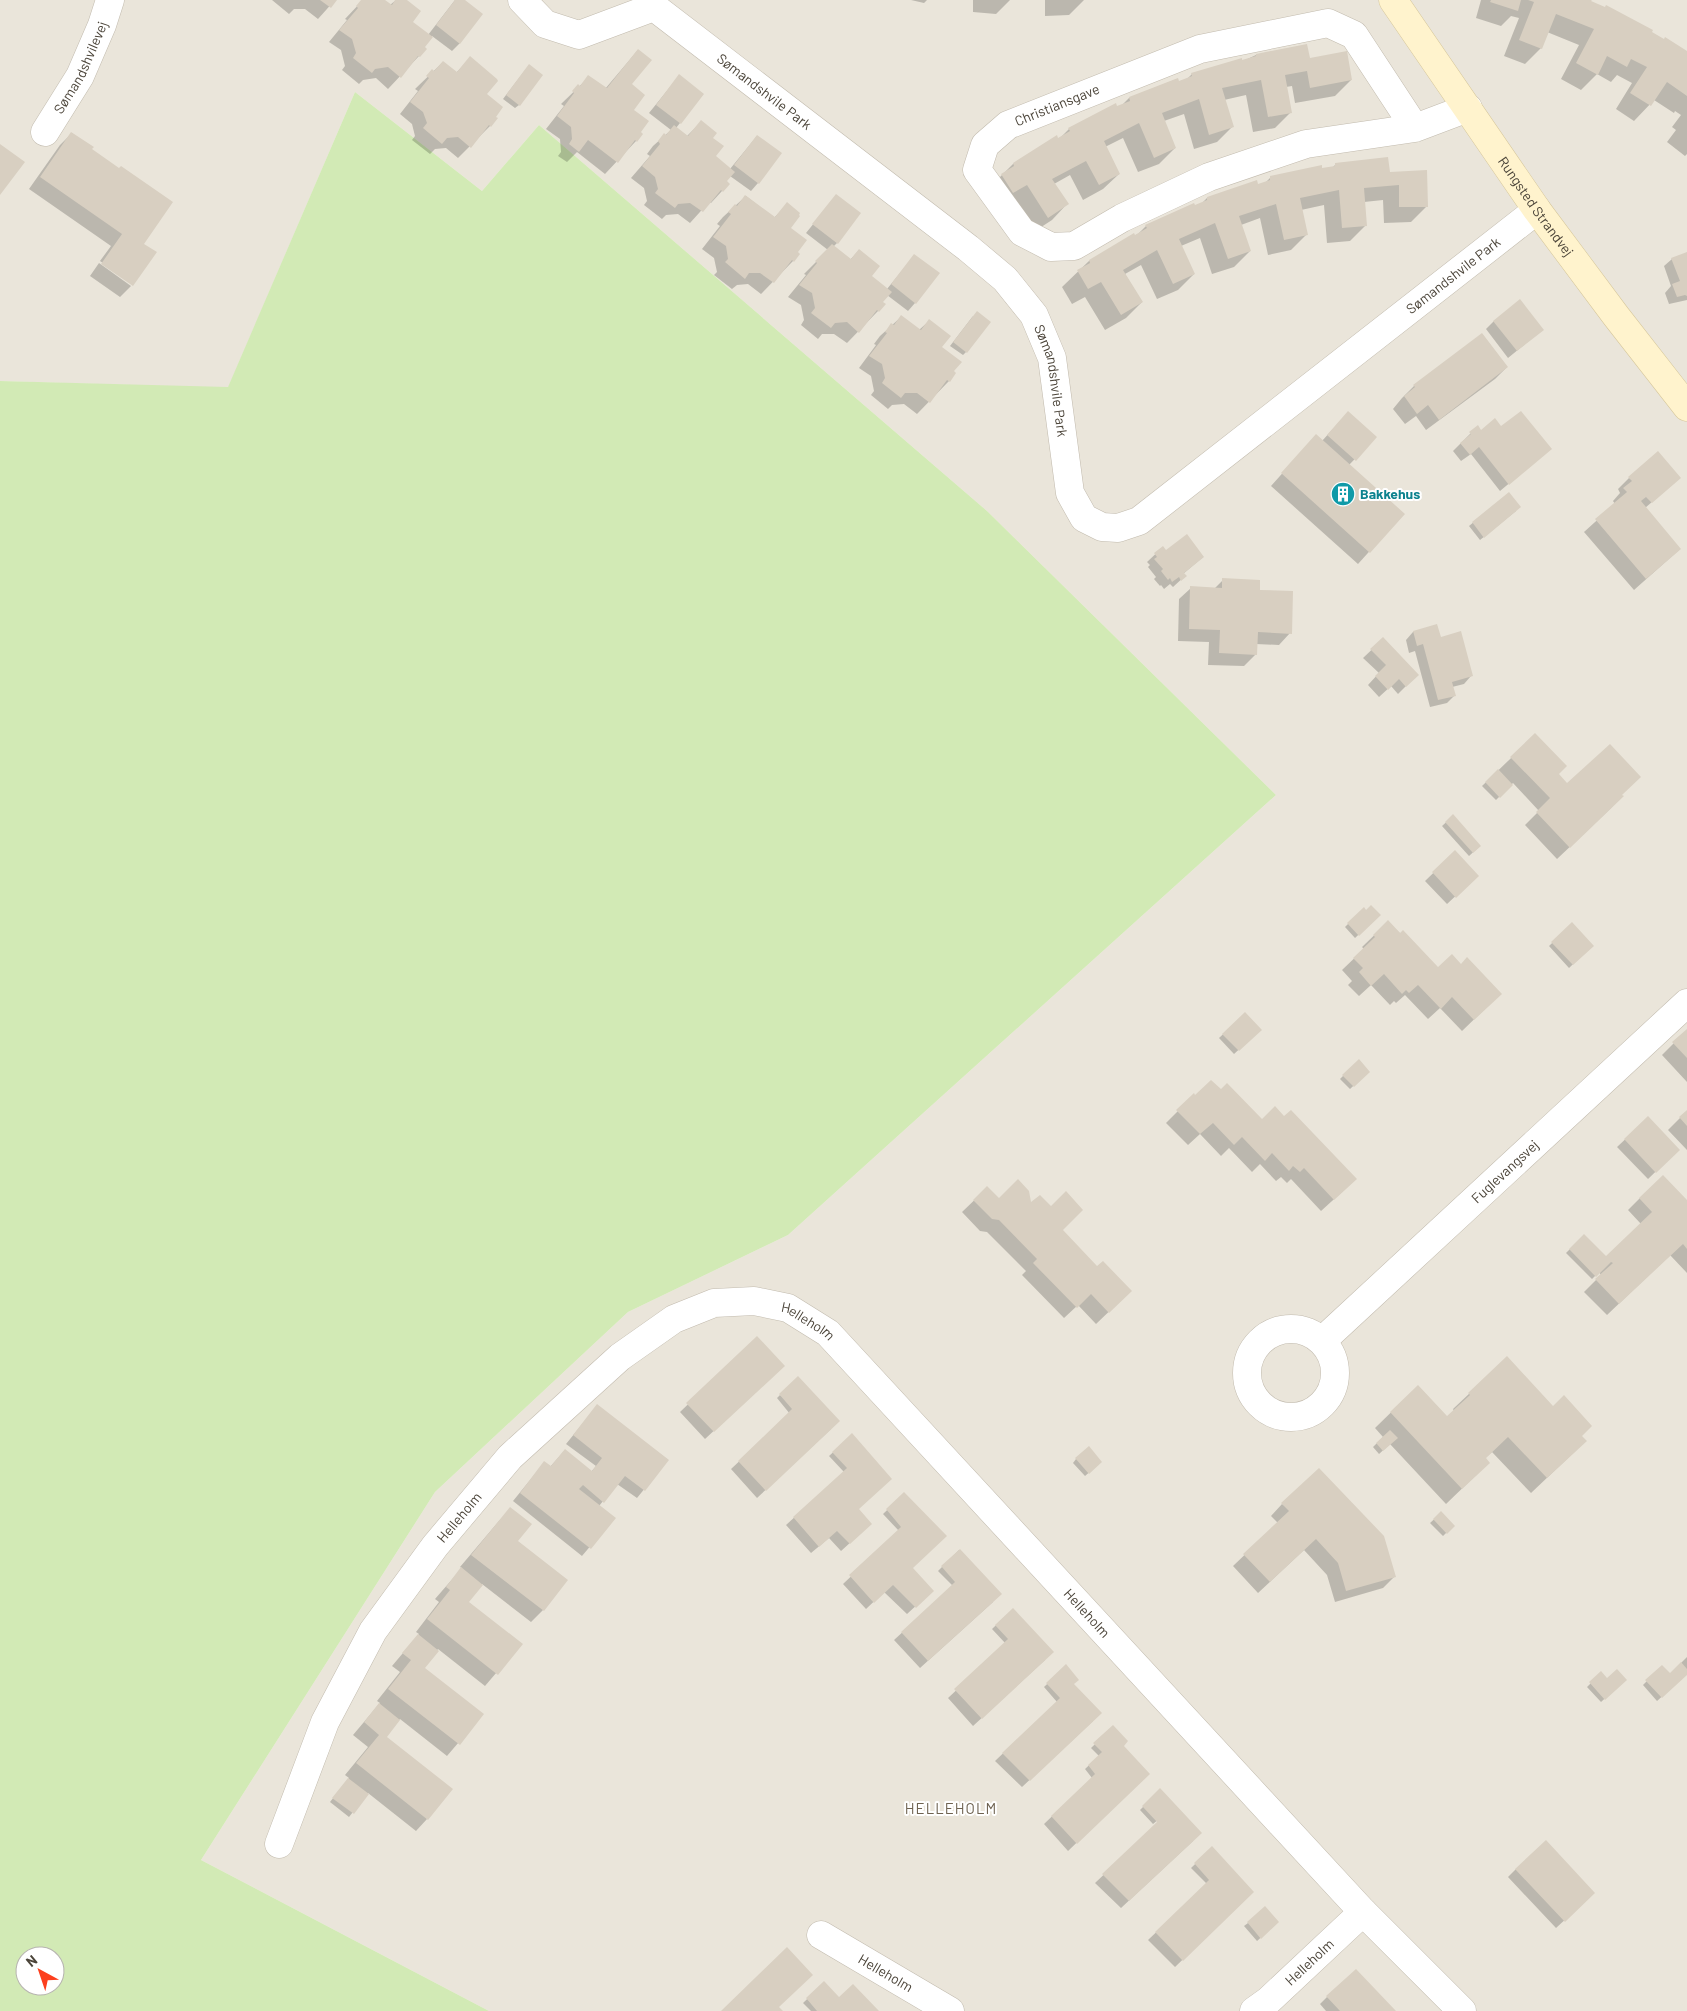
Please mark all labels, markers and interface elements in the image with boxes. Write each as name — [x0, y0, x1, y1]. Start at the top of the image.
street label: Sømandshvilevej — [50, 19, 111, 117]
street label: Sømandshvile Park — [714, 50, 815, 133]
street label: Christiansgave — [1012, 80, 1102, 129]
street label: Rungsted Strandvej — [1495, 153, 1577, 259]
street label: Sømandshvile Park — [1403, 233, 1503, 317]
street label: Sømandshvile Park — [1031, 322, 1071, 438]
building icon: Bakkehus — [1330, 481, 1356, 507]
place label: Bakkehus — [1360, 485, 1420, 502]
street label: Fuglevangsvej — [1467, 1136, 1542, 1206]
street label: Helleholm — [780, 1298, 839, 1343]
street label: Helleholm — [433, 1488, 485, 1546]
street label: Helleholm — [1060, 1585, 1114, 1641]
district label: HELLEHOLM — [905, 1799, 997, 1817]
street label: Helleholm — [1281, 1935, 1337, 1989]
north arrow — [15, 1946, 65, 1996]
street label: Helleholm — [856, 1950, 916, 1995]
text: N — [22, 1951, 40, 1970]

